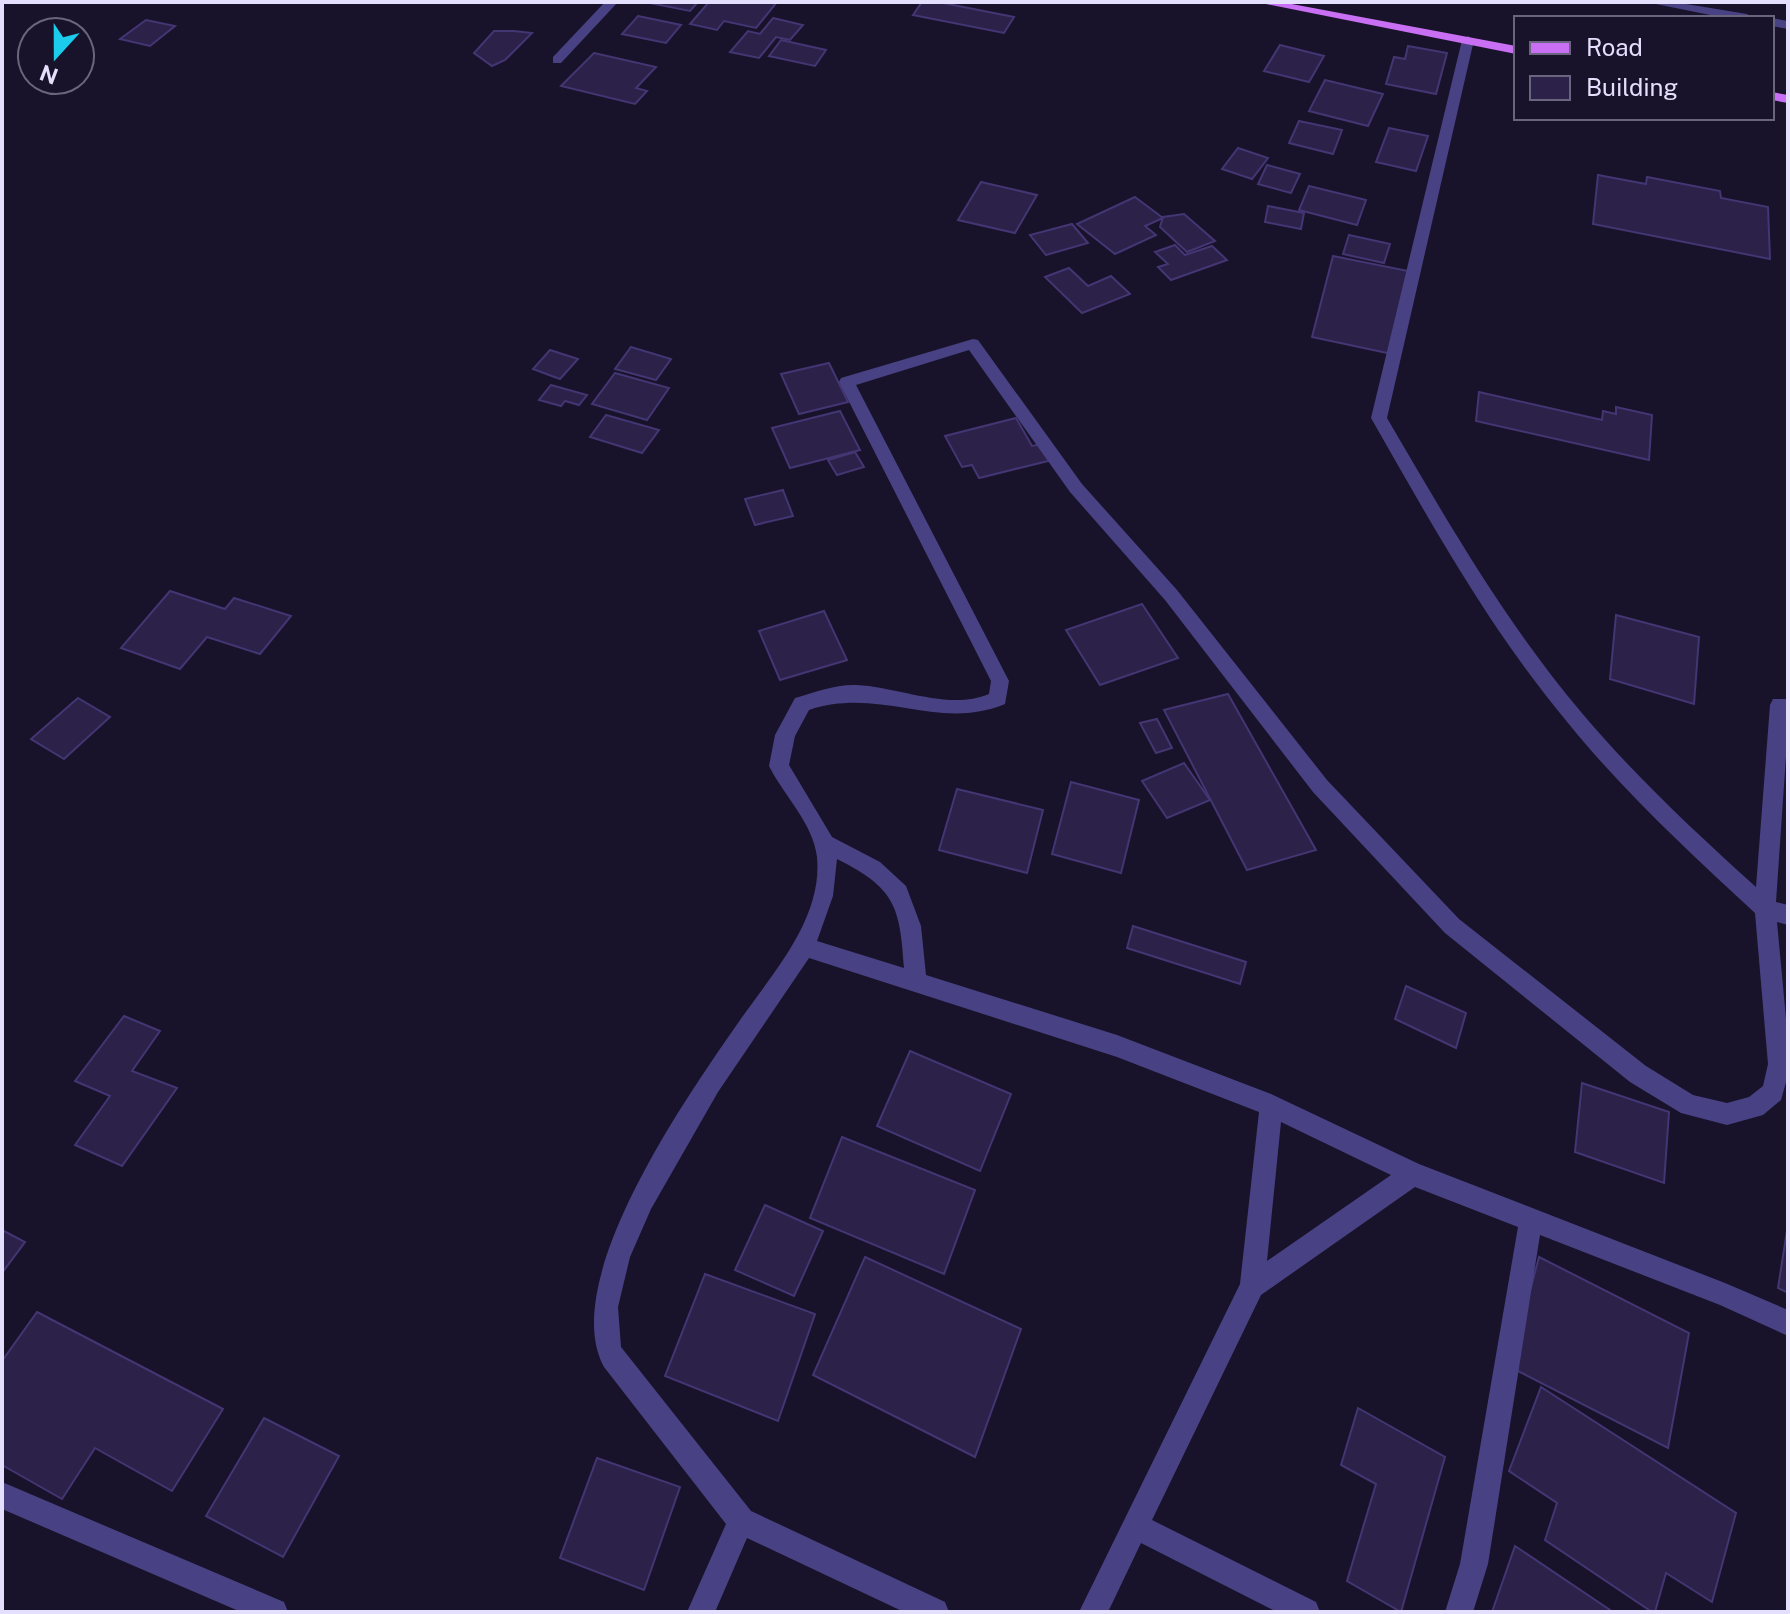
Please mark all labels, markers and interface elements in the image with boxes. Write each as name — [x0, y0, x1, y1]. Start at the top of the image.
north arrow — [16, 16, 96, 96]
legend — [1514, 16, 1774, 120]
text: Road — [1586, 33, 1643, 61]
text: N — [36, 59, 62, 90]
text: Building — [1586, 73, 1678, 101]

